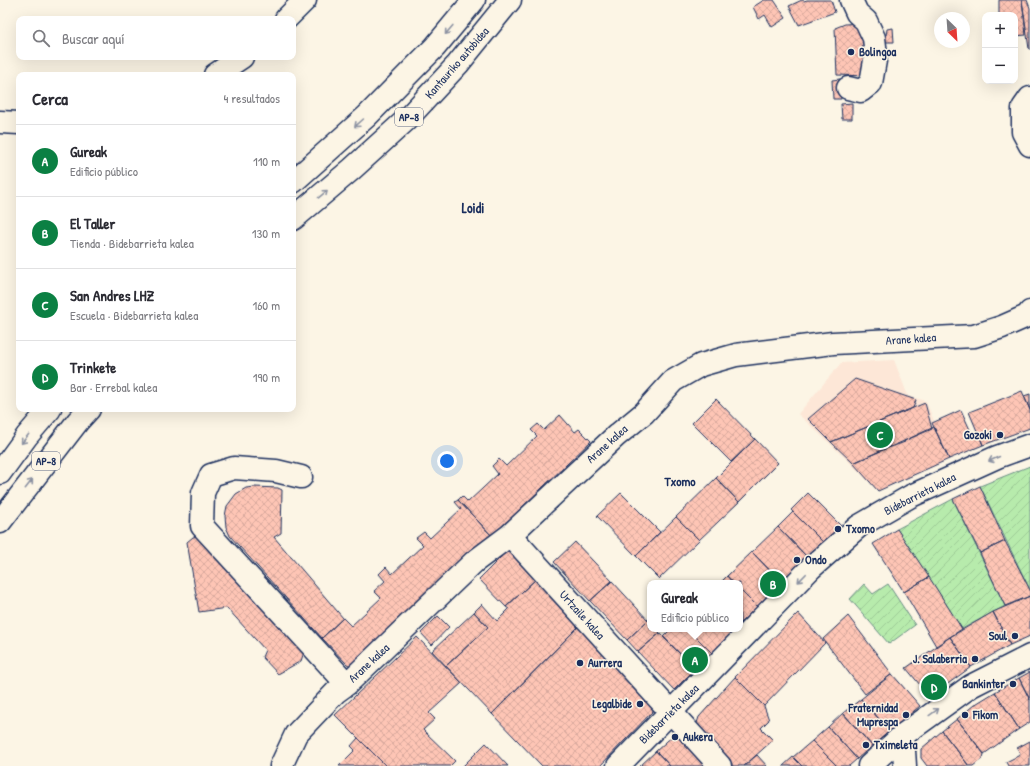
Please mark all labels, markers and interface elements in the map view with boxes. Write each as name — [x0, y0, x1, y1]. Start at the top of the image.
north arrow — [934, 12, 970, 48]
map controls — [982, 12, 1018, 84]
button: + — [982, 12, 1018, 48]
search box — [16, 16, 296, 60]
street label: Kantauriko autobidea — [421, 23, 493, 102]
one-way arrow — [445, 25, 454, 35]
icon: search — [30, 27, 52, 49]
text: Buscar aquí — [62, 28, 125, 49]
place label: Bolingoa — [859, 43, 896, 61]
marker: Bolingoa — [846, 47, 856, 57]
button: − — [982, 48, 1018, 84]
text: Cerca — [32, 87, 68, 110]
text: 4 resultados — [223, 89, 280, 107]
road number: AP-8 — [395, 108, 423, 126]
one-way arrow — [354, 118, 364, 128]
text: Gureak — [70, 141, 107, 162]
text: A — [42, 152, 48, 170]
text: 110 m — [253, 152, 280, 170]
text: Edificio público — [70, 162, 138, 180]
one-way arrow — [317, 190, 328, 199]
district label: Loidi — [462, 198, 484, 217]
text: El Taller — [70, 213, 115, 234]
text: B — [42, 224, 48, 242]
text: 130 m — [252, 224, 280, 242]
text: Tienda · Bidebarrieta kalea — [70, 234, 194, 252]
text: San Andres LHZ — [70, 285, 154, 306]
text: C — [41, 296, 49, 314]
text: 160 m — [252, 296, 280, 314]
text: Escuela · Bidebarrieta kalea — [70, 306, 198, 324]
street label: Arane kalea — [885, 328, 937, 349]
text: Trinkete — [70, 357, 116, 378]
text: D — [42, 368, 48, 386]
text: 190 m — [253, 368, 280, 386]
text: Bar · Errebal kalea — [70, 378, 157, 396]
street label: Arane kalea — [582, 420, 631, 467]
pin: C — [867, 420, 893, 450]
place label: Gozoki — [964, 426, 992, 443]
marker: Gozoki — [995, 430, 1005, 440]
one-way arrow — [21, 433, 29, 444]
your location — [437, 451, 457, 471]
road number: AP-8 — [32, 452, 60, 470]
one-way arrow — [988, 456, 1000, 463]
street label: Bidebarrieta kalea — [881, 468, 959, 519]
district label: Txomo — [663, 472, 696, 490]
one-way arrow — [24, 478, 33, 489]
place label: Txomo — [845, 520, 875, 537]
marker: Txomo — [833, 524, 843, 534]
place label: Ondo — [805, 551, 827, 568]
marker: Ondo — [792, 555, 802, 565]
pin: B — [760, 569, 786, 599]
one-way arrow — [797, 573, 807, 583]
popup — [647, 580, 743, 632]
street label: Urtzaile kalea — [556, 586, 609, 643]
text: Gureak — [661, 587, 698, 608]
text: Edificio público — [661, 608, 729, 626]
place label: Soul — [989, 627, 1008, 644]
marker: Soul — [1010, 631, 1020, 641]
street label: Arane kalea — [344, 639, 393, 686]
pin: A — [682, 645, 708, 675]
place label: J. Salaberria — [913, 650, 967, 667]
place label: Aurrera — [588, 654, 622, 671]
marker: J. Salaberria — [970, 654, 980, 664]
marker: Aurrera — [575, 658, 585, 668]
pin: D — [921, 672, 947, 702]
place label: Bankinter — [962, 675, 1005, 692]
marker: Bankinter — [1008, 679, 1018, 689]
street label: Bidebarrieta kalea — [635, 680, 703, 747]
place label: Legalbide — [592, 695, 632, 713]
marker: Legalbide — [635, 699, 645, 709]
place label: Fraternidad Muprespa — [847, 699, 898, 731]
place label: Fikom — [972, 706, 998, 723]
one-way arrow — [928, 707, 939, 716]
marker: Fraternidad Muprespa — [901, 710, 911, 720]
marker: Fikom — [960, 710, 970, 720]
place label: Aukera — [683, 728, 713, 745]
marker: Aukera — [670, 732, 680, 742]
place label: Tximeleta — [873, 736, 918, 753]
marker: Tximeleta — [861, 740, 871, 750]

